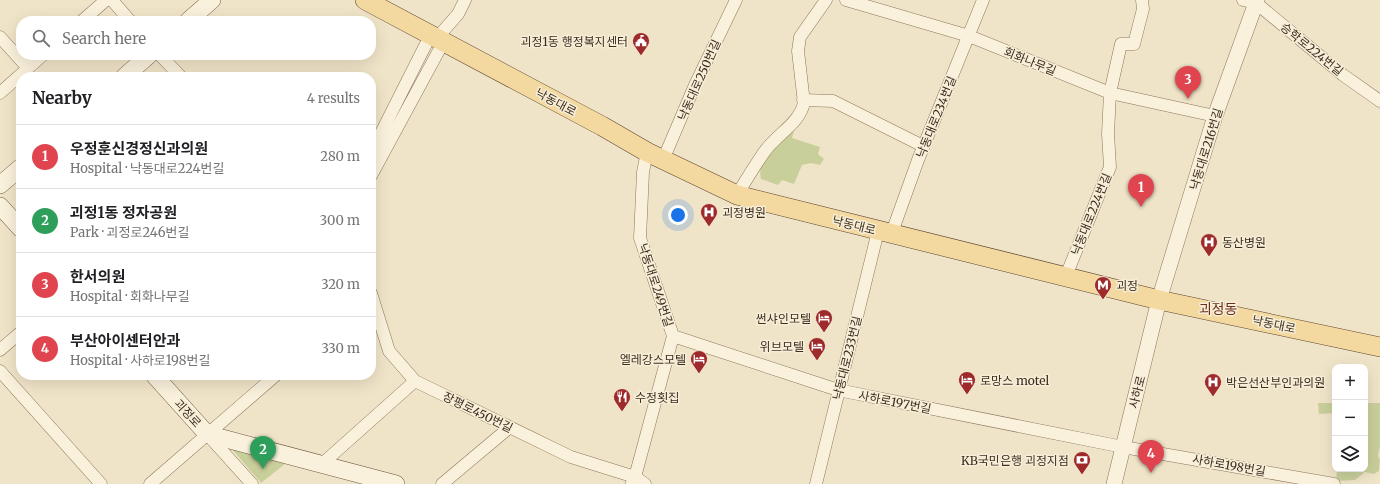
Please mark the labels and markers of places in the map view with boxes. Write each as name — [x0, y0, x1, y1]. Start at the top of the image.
public building icon: 괴정1동 행정복지센터 — [631, 31, 651, 56]
place label: 괴정1동 행정복지센터 — [520, 34, 628, 49]
pin: 3 — [1175, 66, 1201, 99]
pin: 1 — [1128, 174, 1154, 207]
hospital icon: 괴정병원 — [699, 202, 719, 227]
place label: 괴정병원 — [722, 205, 766, 220]
hospital icon: 동산병원 — [1199, 232, 1219, 257]
place label: 동산병원 — [1222, 235, 1266, 250]
metro station icon: 괴정 — [1093, 275, 1113, 300]
place label: 괴정 — [1116, 278, 1138, 293]
hotel icon: 썬샤인모텔 — [814, 308, 834, 333]
place label: 썬샤인모텔 — [756, 311, 811, 326]
hotel icon: 위브모텔 — [807, 336, 827, 361]
place label: 위브모텔 — [760, 339, 804, 354]
hotel icon: 엘레강스모텔 — [689, 349, 709, 374]
place label: 엘레강스모텔 — [620, 352, 686, 367]
hotel icon: 로망스 motel — [957, 370, 977, 395]
hospital icon: 박은선산부인과의원 — [1203, 372, 1223, 397]
place label: 로망스 motel — [980, 373, 1050, 388]
place label: 박은선산부인과의원 — [1226, 375, 1325, 390]
restaurant icon: 수정횟집 — [612, 387, 632, 412]
place label: 수정횟집 — [635, 390, 679, 405]
pin: 2 — [250, 436, 276, 469]
pin: 4 — [1138, 440, 1164, 473]
bank icon: KB국민은행 괴정지점 — [1072, 450, 1092, 475]
place label: KB국민은행 괴정지점 — [961, 453, 1069, 468]

